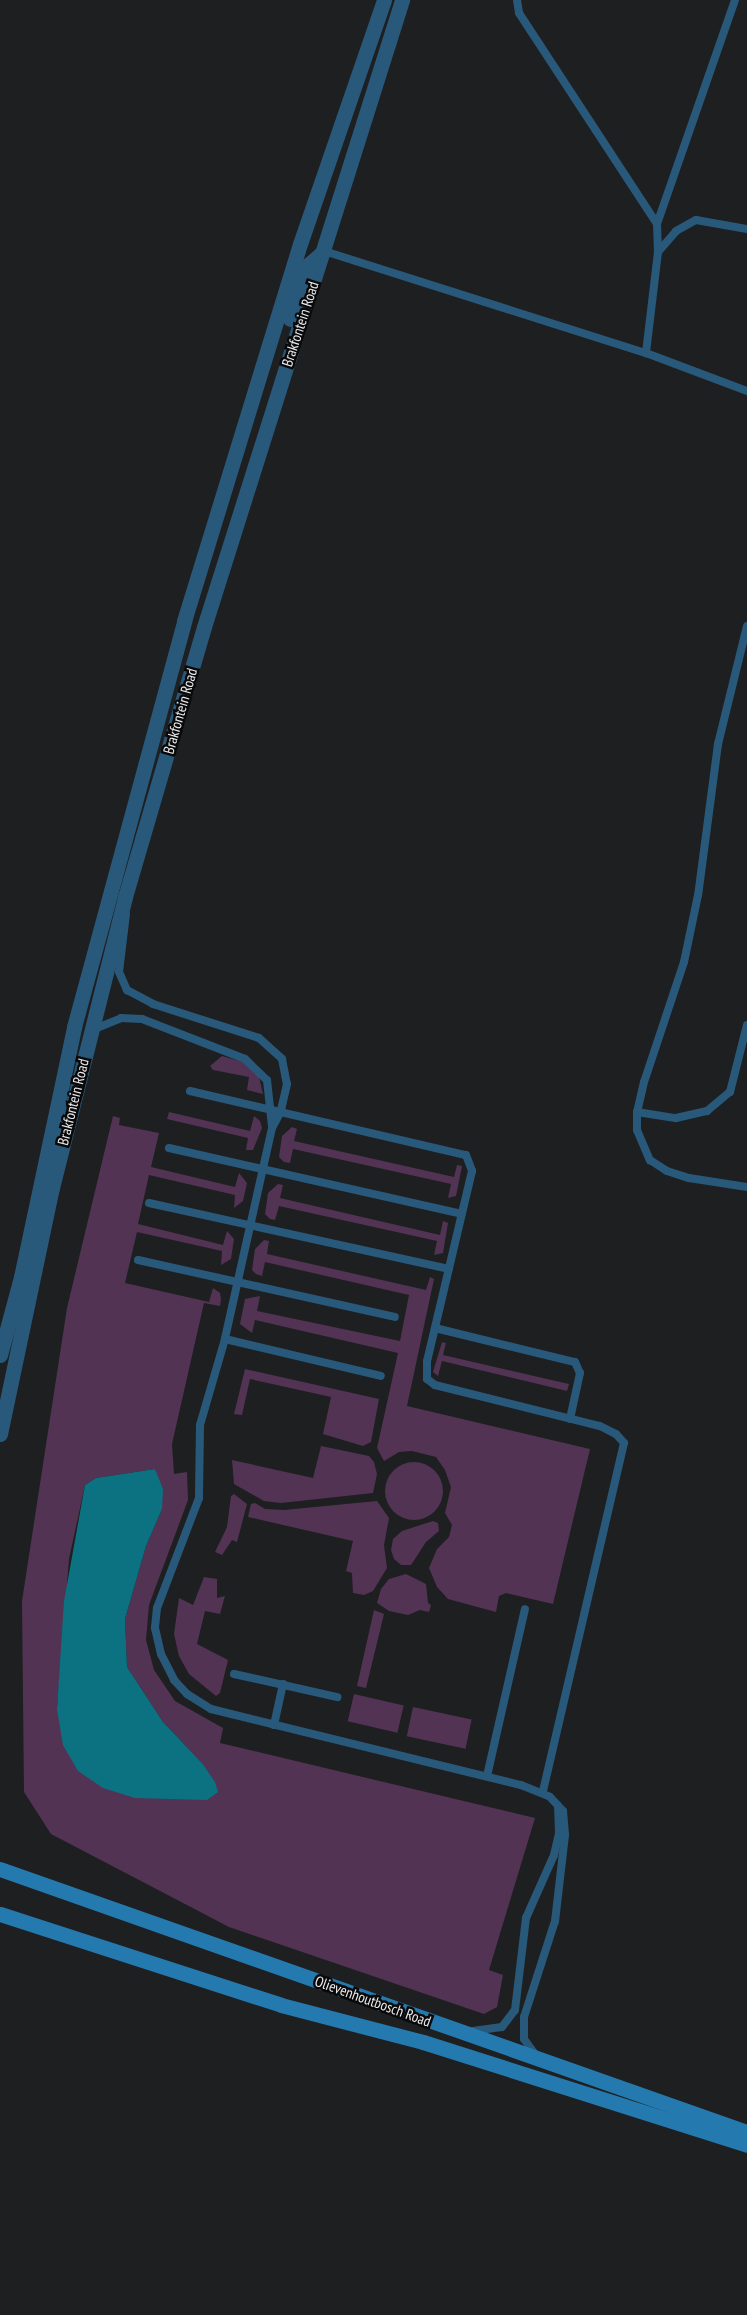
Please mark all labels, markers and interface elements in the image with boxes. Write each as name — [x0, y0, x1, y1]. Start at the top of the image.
street label: Brakfontein Road — [278, 279, 322, 369]
street label: Brakfontein Road — [159, 666, 201, 756]
street label: Brakfontein Road — [54, 1057, 92, 1147]
street label: Olievenhoutbosch Road — [313, 1972, 433, 2030]

